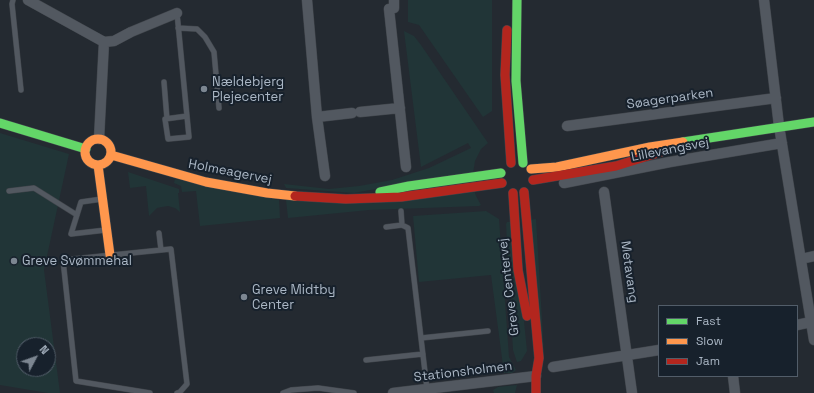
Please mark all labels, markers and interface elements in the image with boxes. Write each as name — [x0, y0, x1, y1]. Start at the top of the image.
place label: Nældebjerg Plejecenter — [212, 74, 284, 105]
marker: Nældebjerg Plejecenter — [199, 84, 209, 94]
street label: Søagerparken — [626, 85, 714, 113]
street label: Lillevangsvej — [630, 135, 710, 165]
street label: Holmeagervej — [187, 156, 273, 188]
street label: Greve Centervej — [495, 237, 523, 337]
street label: Metavang — [617, 240, 641, 304]
place label: Greve Svømmehal — [22, 253, 132, 269]
marker: Greve Svømmehal — [9, 256, 19, 266]
place label: Greve Midtby Center — [252, 282, 336, 313]
marker: Greve Midtby Center — [239, 292, 249, 302]
legend — [658, 305, 798, 377]
text: Fast — [696, 313, 721, 329]
text: Slow — [696, 333, 723, 349]
north arrow — [16, 337, 56, 377]
text: N — [37, 342, 52, 357]
text: Jam — [696, 353, 720, 369]
street label: Stationsholmen — [413, 358, 513, 386]

